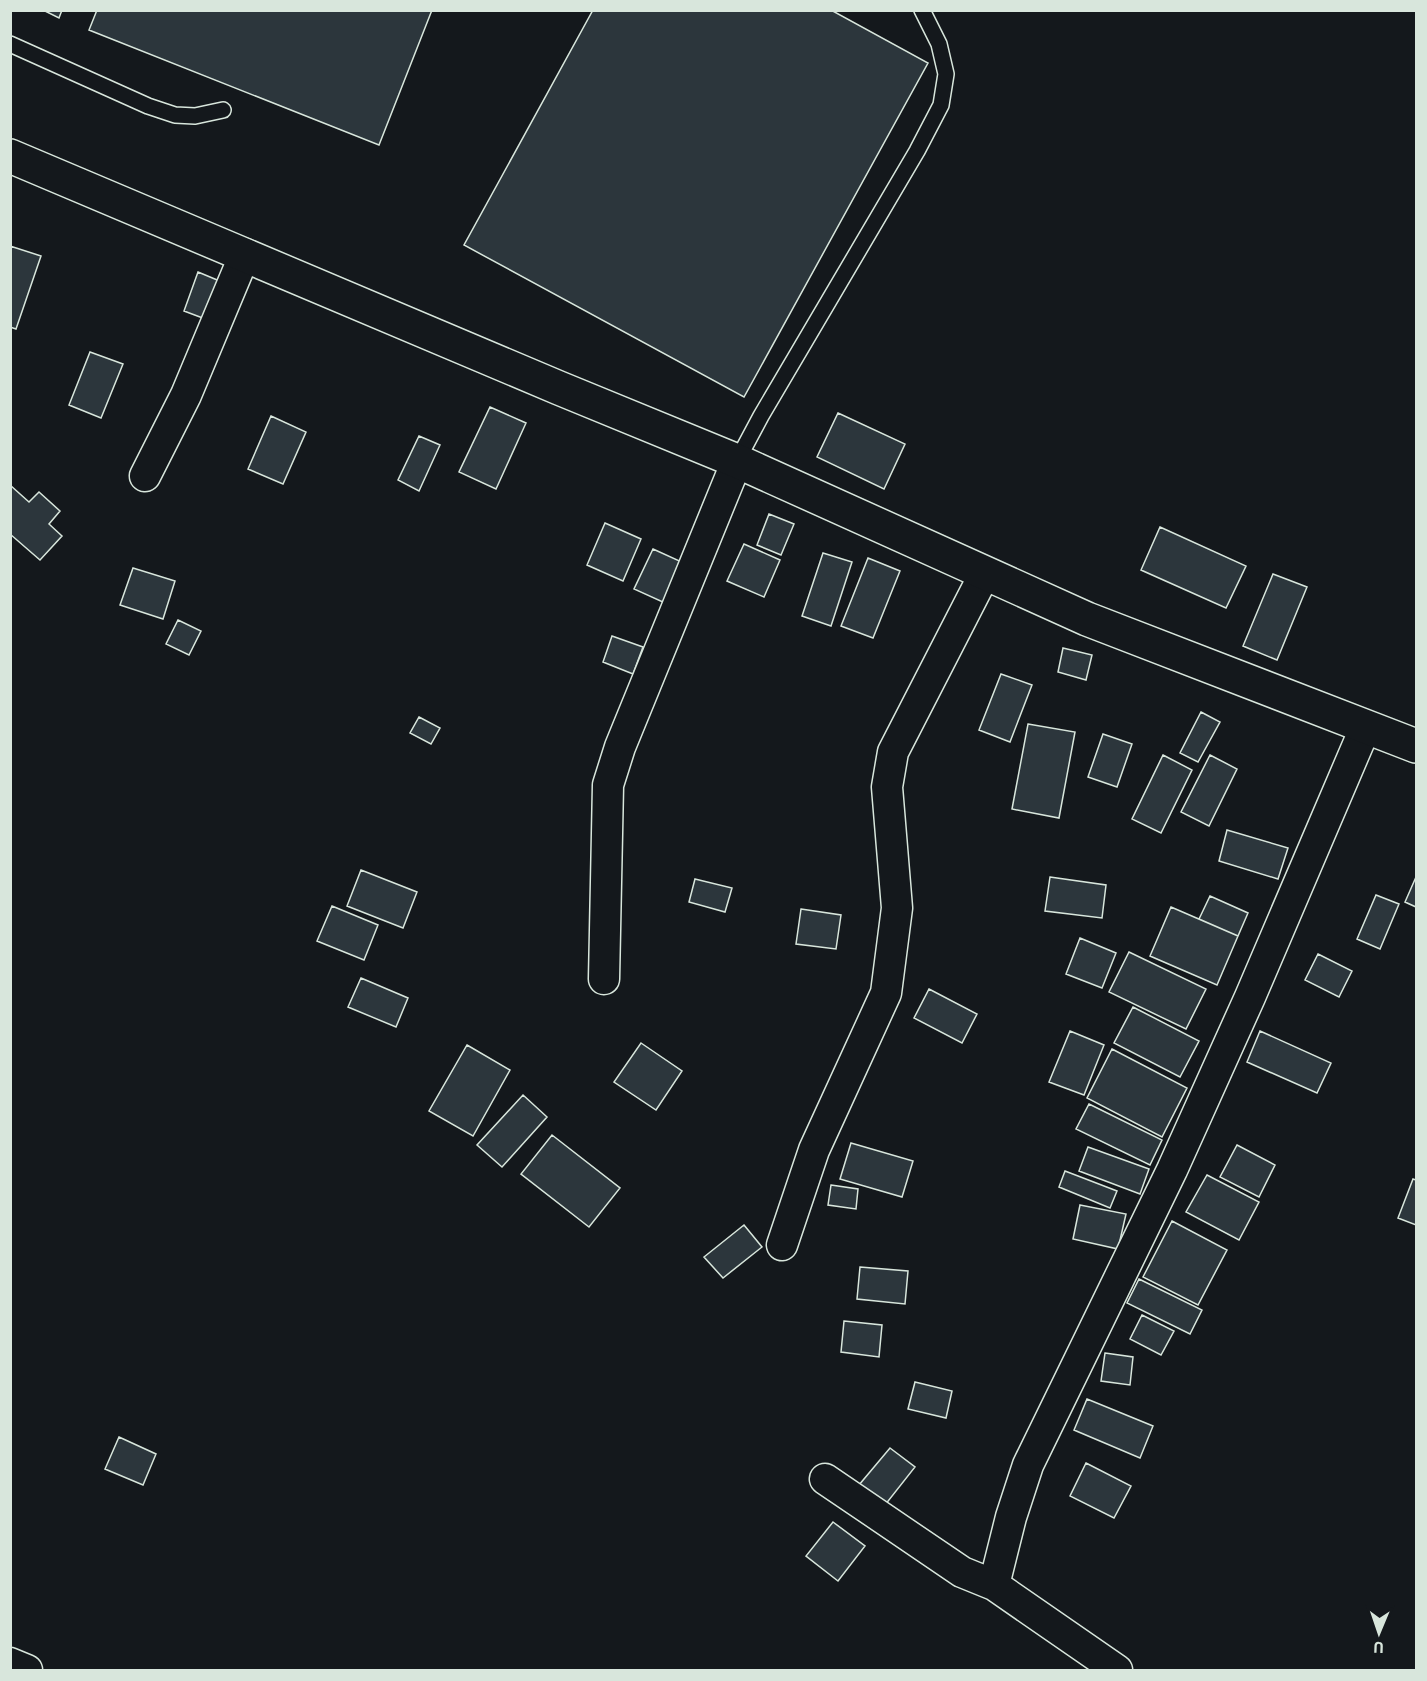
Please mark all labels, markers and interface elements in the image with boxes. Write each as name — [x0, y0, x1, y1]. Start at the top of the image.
north arrow — [1349, 1603, 1409, 1663]
text: U — [1373, 1636, 1384, 1660]

